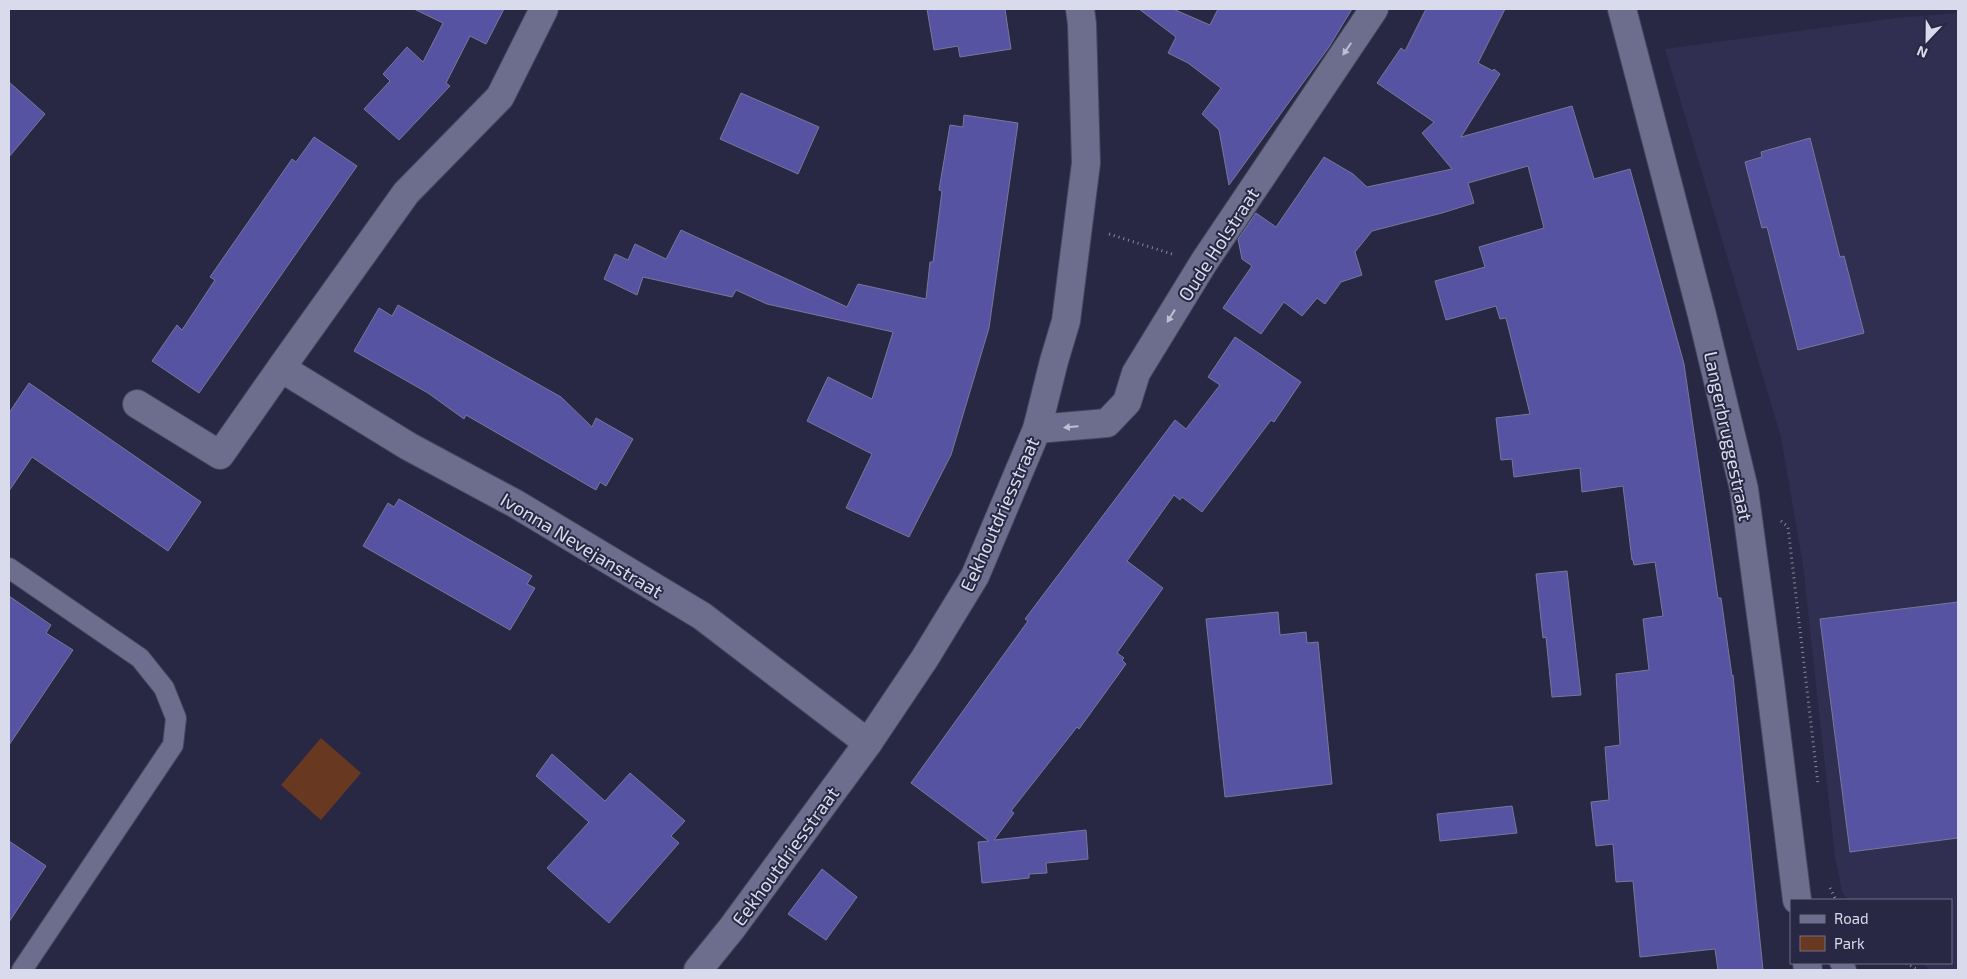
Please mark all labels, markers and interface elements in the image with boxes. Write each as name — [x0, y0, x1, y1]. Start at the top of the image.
north arrow — [1902, 15, 1952, 65]
one-way arrow — [1342, 43, 1352, 56]
text: N — [1914, 43, 1930, 62]
street label: Oude Holstraat — [1173, 183, 1263, 305]
one-way arrow — [1166, 310, 1175, 323]
street label: Langerbruggestraat — [1700, 349, 1758, 523]
one-way arrow — [1063, 423, 1079, 431]
street label: Eekhoutdriesstraat — [955, 433, 1043, 595]
street label: Ivonna Nevejanstraat — [497, 487, 667, 603]
street label: Eekhoutdriesstraat — [727, 782, 843, 930]
legend — [1790, 899, 1952, 964]
text: Road — [1834, 909, 1869, 927]
text: Park — [1834, 934, 1865, 952]

